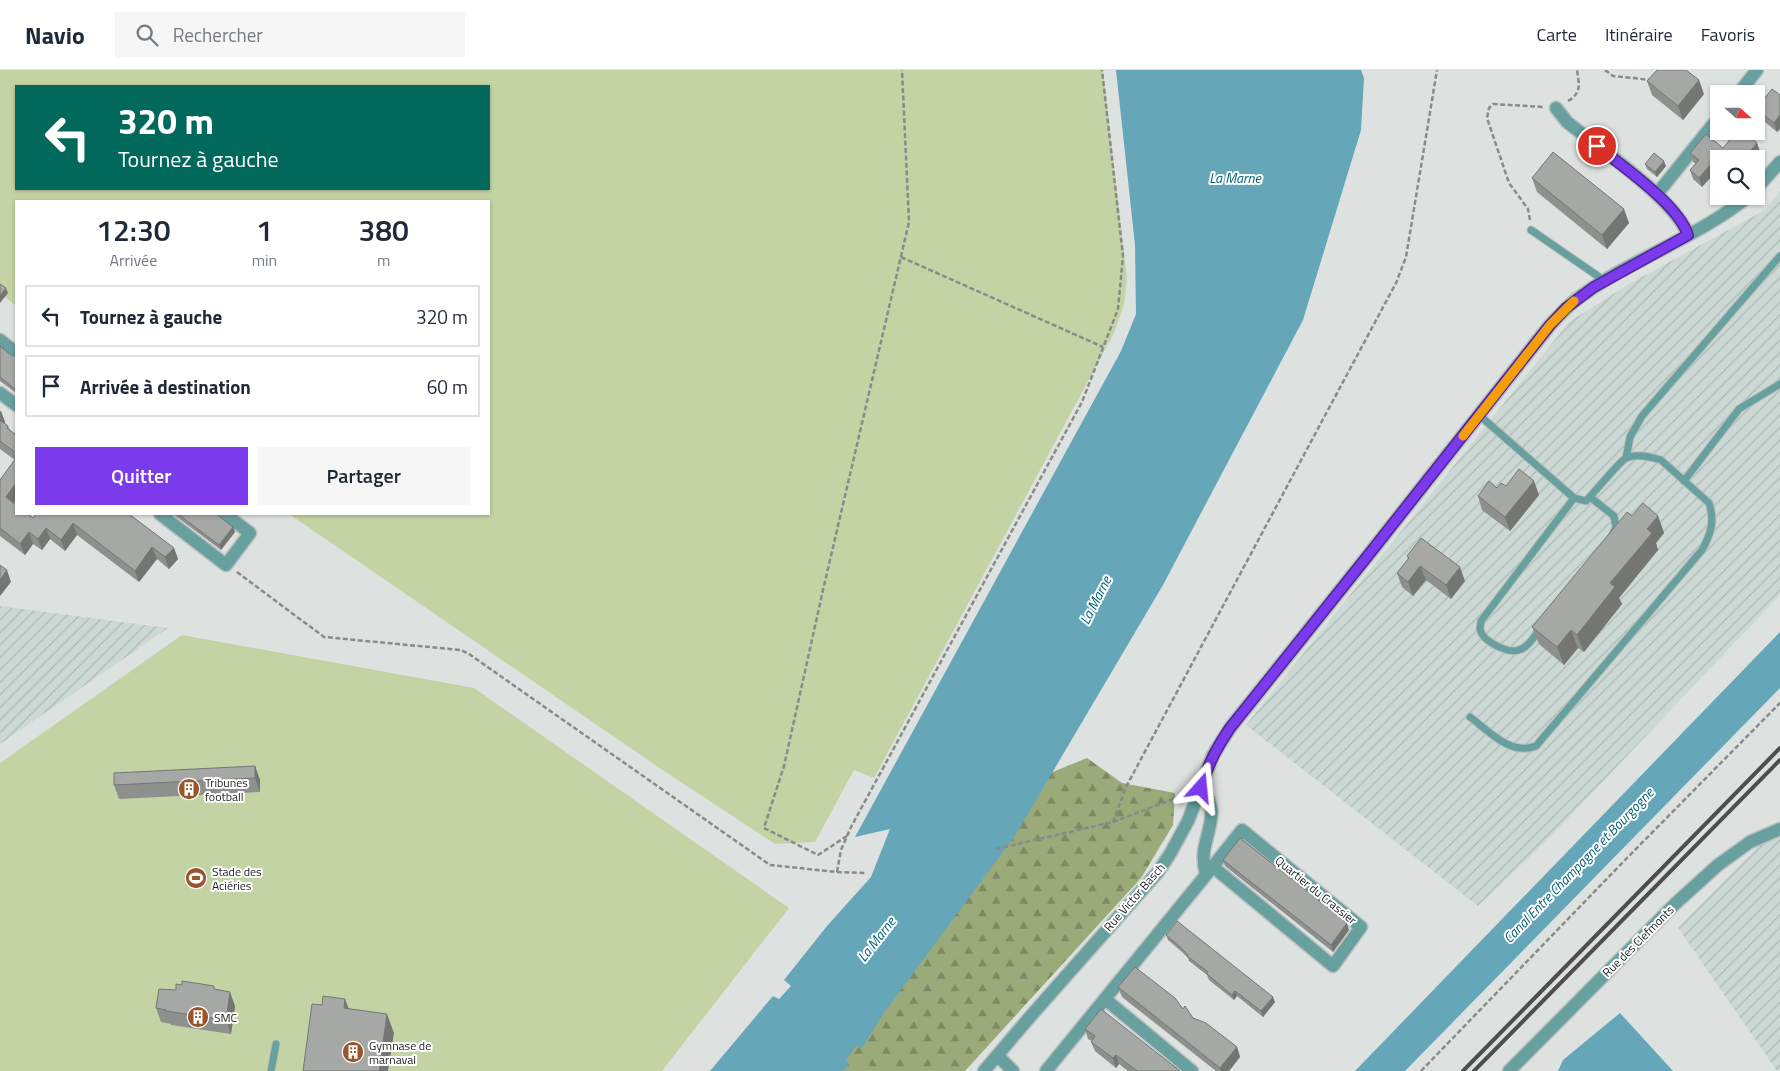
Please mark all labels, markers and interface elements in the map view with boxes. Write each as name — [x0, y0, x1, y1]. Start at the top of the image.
search box — [115, 12, 465, 57]
text: Navio — [25, 17, 85, 53]
text: Rechercher — [173, 20, 263, 49]
icon: search — [133, 21, 161, 49]
text: Carte — [1536, 21, 1577, 48]
text: Itinéraire — [1605, 21, 1673, 48]
text: Favoris — [1701, 21, 1755, 48]
north arrow — [1710, 85, 1765, 140]
map controls — [1710, 85, 1765, 205]
text: 320 m — [118, 94, 214, 148]
icon: left — [35, 105, 100, 170]
pin — [1576, 125, 1618, 167]
icon: arrive — [1583, 132, 1611, 160]
text: Tournez à gauche — [118, 142, 279, 176]
button: search — [1710, 150, 1765, 205]
water label: La Marne — [1209, 167, 1262, 188]
text: 12:30 — [96, 207, 171, 253]
text: 1 — [256, 207, 273, 253]
text: 380 — [358, 207, 409, 253]
text: Arrivée — [109, 248, 157, 272]
text: min — [252, 248, 277, 272]
text: m — [377, 248, 390, 272]
icon: left — [37, 302, 65, 330]
text: Tournez à gauche — [80, 302, 222, 331]
text: 320 m — [416, 302, 468, 331]
icon: arrive — [37, 372, 65, 400]
text: Arrivée à destination — [80, 372, 251, 401]
text: 60 m — [427, 372, 468, 401]
button: Quitter — [35, 447, 248, 505]
button: Partager — [258, 447, 470, 505]
water label: La Marne — [1074, 571, 1117, 628]
position arrow — [1174, 761, 1226, 813]
place label: Tribunes football — [205, 773, 248, 806]
building icon: Tribunes football — [177, 777, 201, 801]
water label: Canal Entre Champagne et Bourgogne — [1498, 781, 1659, 947]
street label: Quartier du Crassier — [1271, 851, 1361, 929]
street label: Rue Victor Basch — [1099, 859, 1169, 935]
place label: Stade des Aciéries — [212, 862, 262, 895]
sports icon: Stade des Aciéries — [184, 866, 208, 890]
street label: Rue des Clefmonts — [1598, 900, 1679, 981]
water label: La Marne — [852, 911, 901, 966]
building icon: SMC — [186, 1005, 210, 1029]
place label: SMC — [214, 1008, 238, 1027]
place label: Gymnase de marnaval — [369, 1036, 431, 1069]
building icon: Gymnase de marnaval — [341, 1040, 365, 1064]

